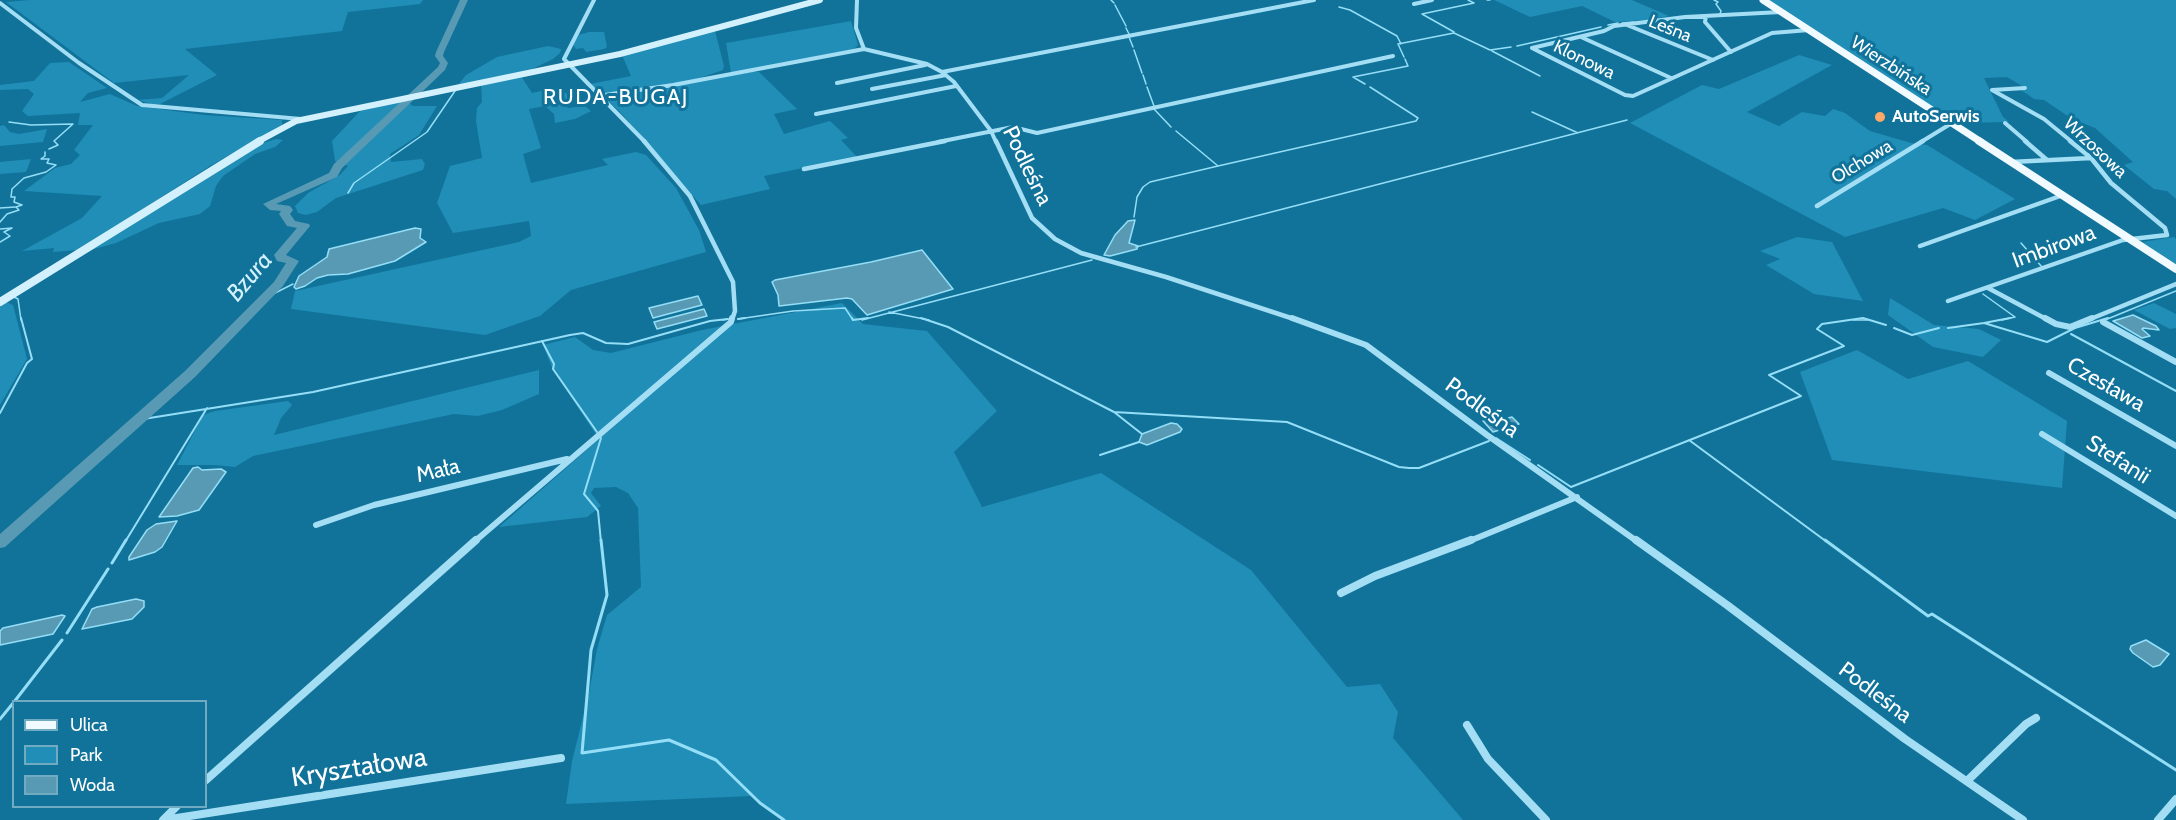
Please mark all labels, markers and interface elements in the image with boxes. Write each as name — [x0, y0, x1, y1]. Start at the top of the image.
street label: Leśna — [1645, 11, 1695, 47]
street label: Wierzbińska — [1847, 32, 1935, 100]
street label: Klonowa — [1550, 36, 1618, 84]
district label: RUDA-BUGAJ — [543, 85, 689, 111]
place label: AutoSerwis — [1892, 106, 1980, 128]
marker: AutoSerwis — [1873, 110, 1887, 124]
street label: Wrzosowa — [2059, 113, 2131, 183]
street label: Podleśna — [997, 122, 1057, 210]
street label: Olchowa — [1828, 135, 1896, 189]
street label: Imbirowa — [2009, 220, 2099, 274]
water label: Bzura — [221, 246, 279, 308]
street label: Czesława — [2062, 352, 2150, 418]
street label: Podleśna — [1440, 372, 1524, 444]
street label: Stefanii — [2081, 430, 2155, 490]
street label: Mała — [414, 453, 462, 489]
street label: Podleśna — [1833, 657, 1917, 729]
legend — [12, 700, 207, 808]
text: Ulica — [70, 714, 108, 736]
street label: Kryształowa — [289, 741, 429, 795]
text: Park — [70, 744, 102, 766]
text: Woda — [70, 774, 115, 796]

